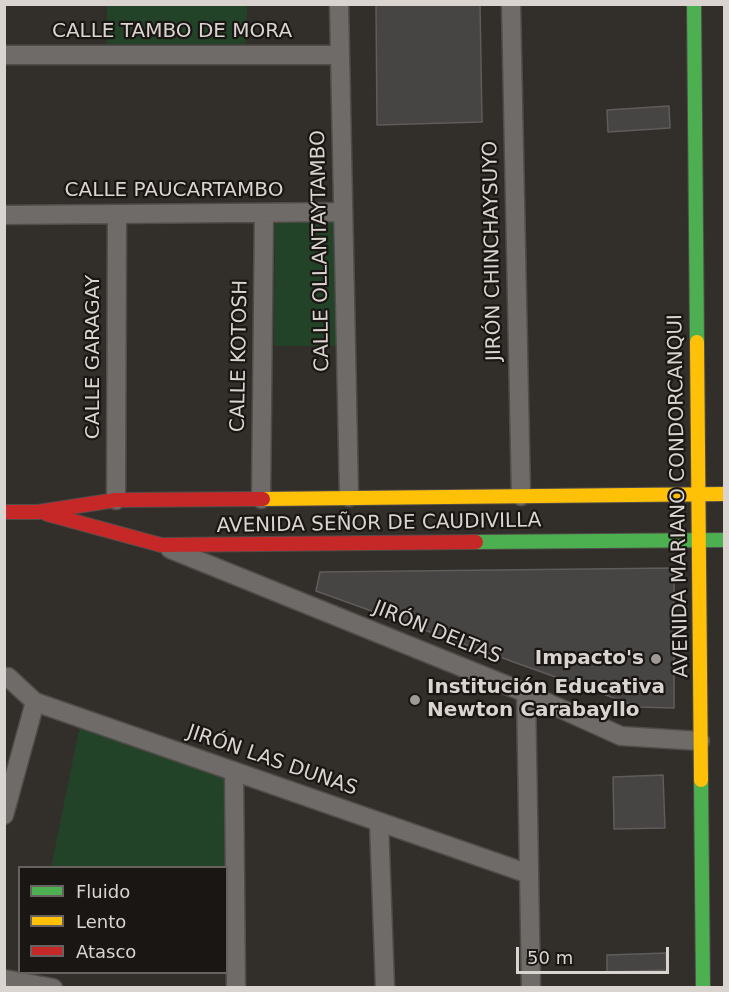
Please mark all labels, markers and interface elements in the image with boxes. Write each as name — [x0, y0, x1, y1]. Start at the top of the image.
street label: CALLE TAMBO DE MORA — [52, 20, 292, 44]
street label: CALLE OLLANTAYTAMBO — [307, 130, 335, 372]
street label: JIRÓN CHINCHAYSUYO — [479, 141, 507, 361]
street label: CALLE PAUCARTAMBO — [65, 179, 283, 203]
street label: CALLE GARAGAY — [82, 275, 106, 439]
street label: CALLE KOTOSH — [227, 280, 253, 432]
street label: AVENIDA MARIANO CONDORCANQUI — [664, 314, 694, 678]
street label: AVENIDA SEÑOR DE CAUDIVILLA — [216, 509, 542, 539]
street label: JIRÓN DELTAS — [369, 596, 505, 670]
place label: Impacto's — [535, 647, 644, 671]
marker: Impacto's — [649, 652, 663, 666]
place label: Institución Educativa Newton Carabayllo — [427, 676, 665, 723]
marker: Institución Educativa Newton Carabayllo — [408, 693, 422, 707]
street label: JIRÓN LAS DUNAS — [184, 721, 360, 801]
legend — [18, 866, 228, 974]
text: Fluido — [76, 881, 130, 902]
text: Lento — [76, 911, 126, 932]
scale bar — [519, 935, 672, 973]
text: Atasco — [76, 941, 136, 962]
text: 50 m — [527, 947, 573, 968]

